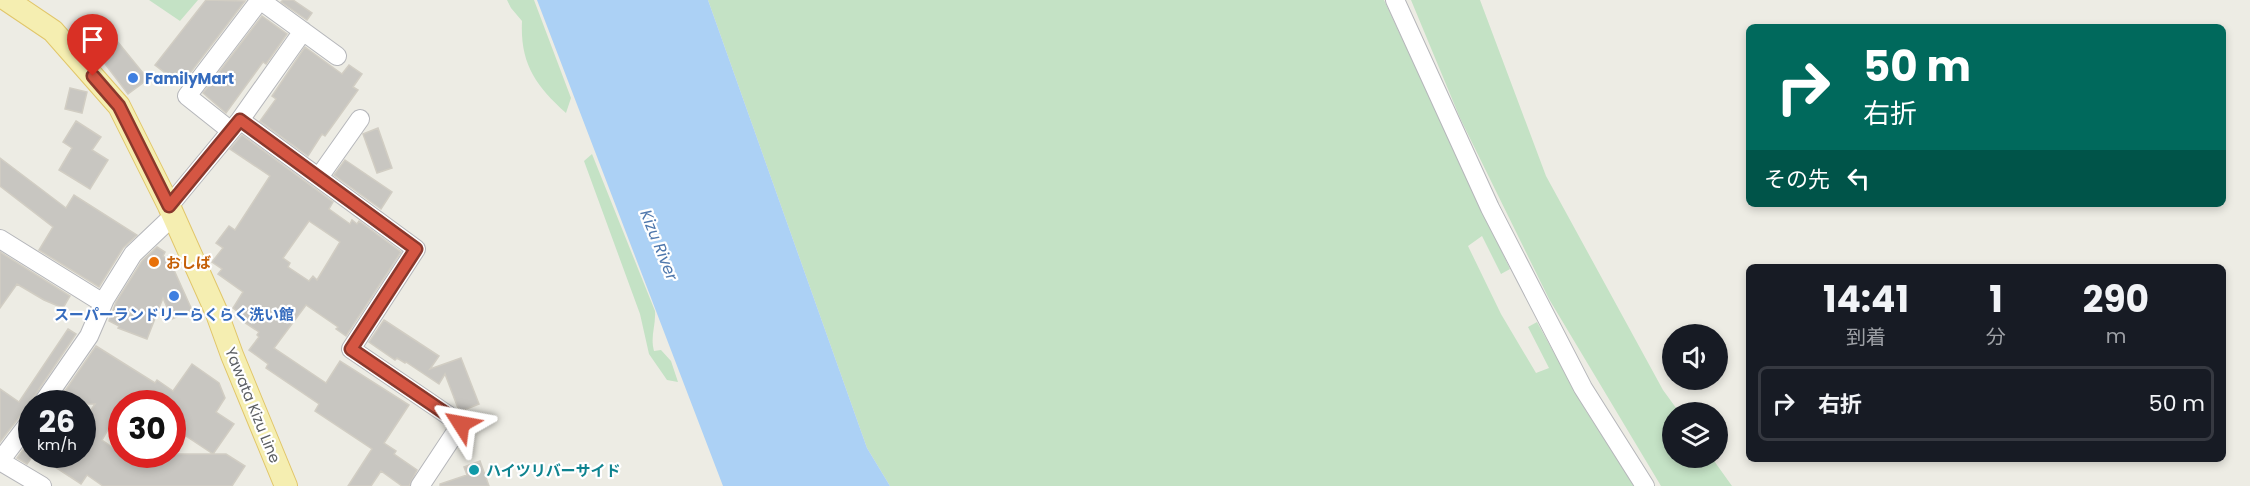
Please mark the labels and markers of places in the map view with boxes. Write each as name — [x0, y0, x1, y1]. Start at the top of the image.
pin — [67, 14, 118, 76]
place label: FamilyMart — [145, 68, 234, 89]
marker: FamilyMart — [126, 71, 140, 85]
place label: おしば — [166, 252, 211, 273]
marker: おしば — [147, 255, 161, 269]
marker: スーパーランドリーらくらく洗い館 — [167, 289, 181, 303]
place label: スーパーランドリーらくらく洗い館 — [54, 304, 294, 325]
place label: ハイツリバーサイド — [486, 460, 620, 481]
marker: ハイツリバーサイド — [467, 463, 481, 477]

